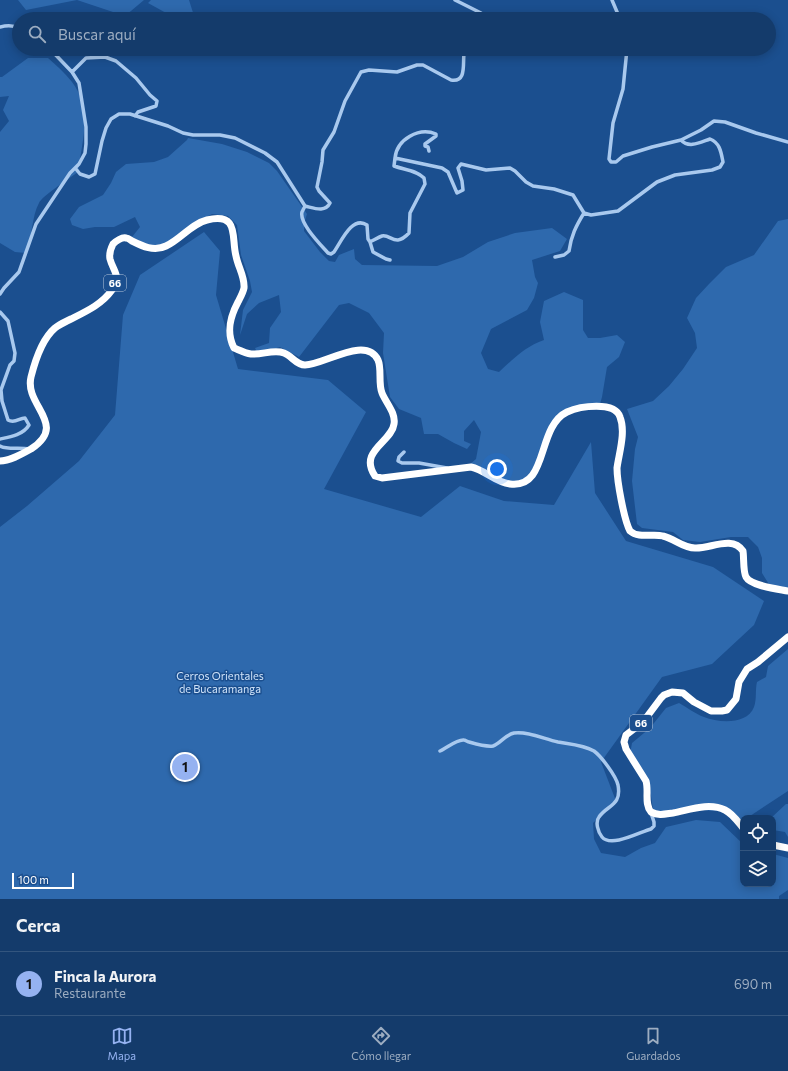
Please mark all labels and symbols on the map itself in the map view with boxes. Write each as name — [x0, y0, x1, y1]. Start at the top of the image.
road number: 66 — [104, 275, 126, 291]
your location — [487, 459, 507, 479]
park label: Cerros Orientales de Bucaramanga — [176, 669, 264, 695]
road number: 66 — [630, 715, 652, 731]
pin: 1 — [172, 752, 198, 782]
scale bar — [12, 871, 74, 890]

